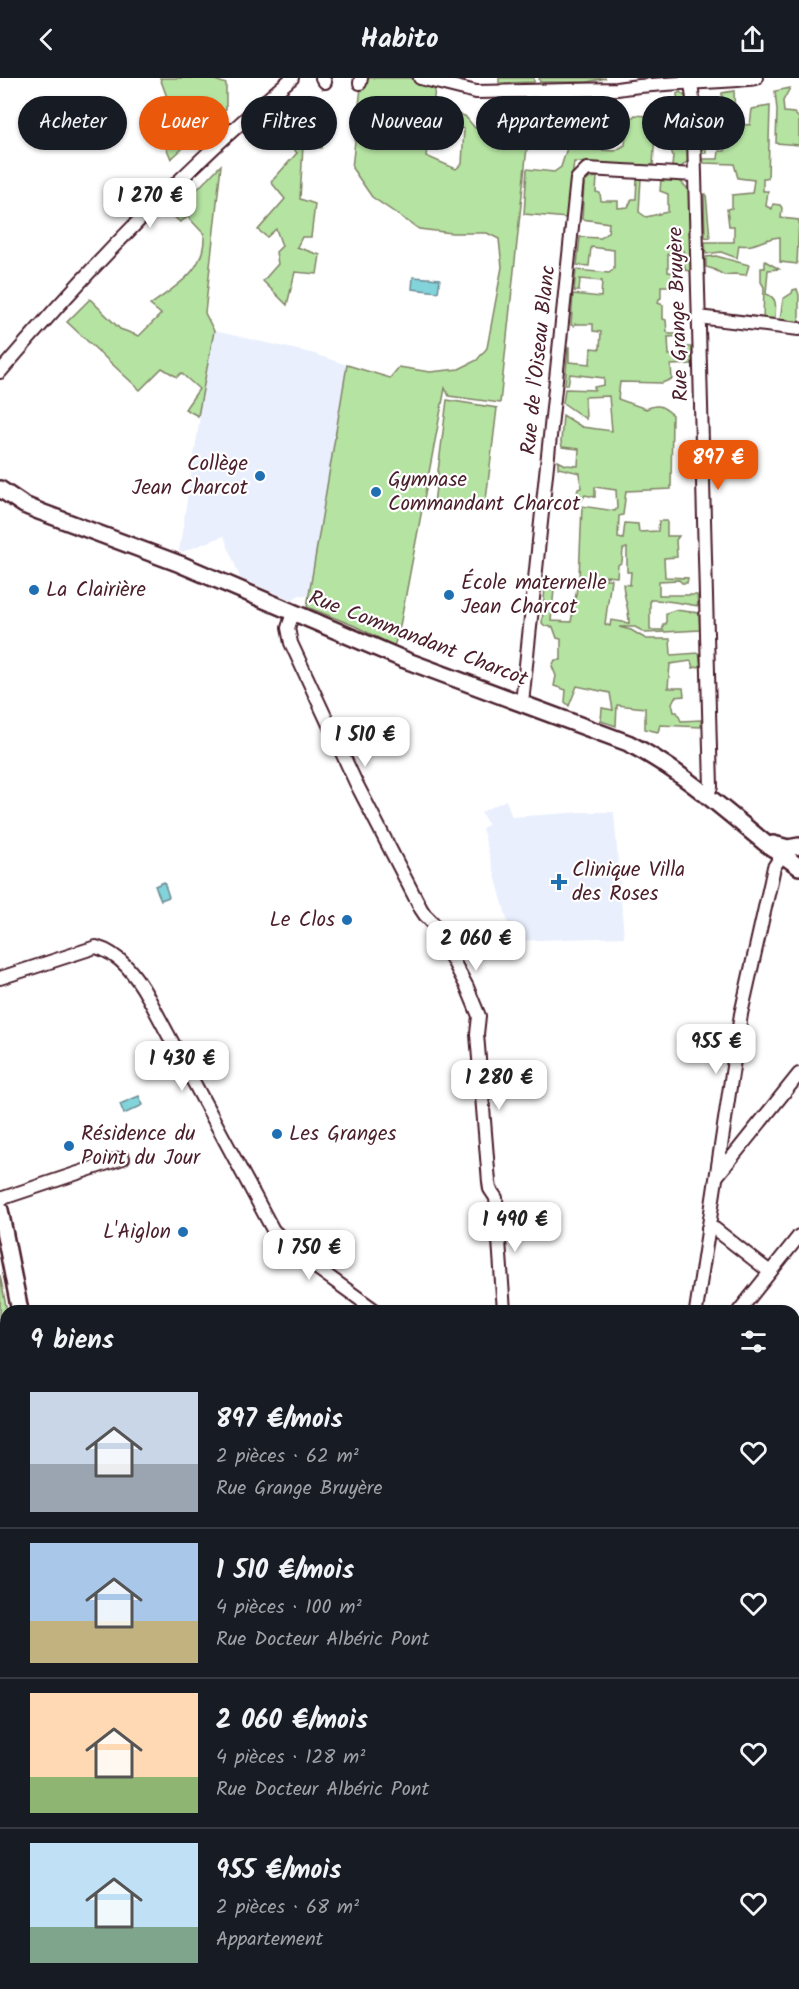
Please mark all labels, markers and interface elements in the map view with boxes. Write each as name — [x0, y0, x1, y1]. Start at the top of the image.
text: Habito — [360, 18, 439, 61]
icon: back — [30, 23, 63, 56]
icon: share — [736, 23, 769, 56]
chip: Acheter — [18, 96, 127, 150]
chip: Louer — [139, 96, 229, 150]
chip: Filtres — [241, 96, 337, 150]
chip: Nouveau — [349, 96, 464, 150]
chip: Appartement — [476, 96, 630, 150]
chip: Maison — [642, 96, 745, 150]
pin: 1 270 € — [95, 178, 205, 229]
text: 1 270 € — [117, 181, 183, 213]
street label: Rue Grange Bruyère — [659, 226, 699, 402]
street label: Rue de l'Oiseau Blanc — [513, 264, 565, 456]
pin: 897 € — [676, 440, 760, 491]
text: 897 € — [692, 443, 744, 475]
place label: Collège Jean Charcot — [132, 448, 249, 505]
place label: Gymnase Commandant Charcot — [388, 464, 581, 521]
marker: Collège Jean Charcot — [253, 469, 267, 483]
marker: Gymnase Commandant Charcot — [369, 485, 383, 499]
place label: École maternelle Jean Charcot — [461, 567, 607, 624]
place label: La Clairière — [46, 574, 146, 607]
street label: Rue Commandant Charcot — [304, 582, 533, 696]
marker: La Clairière — [27, 583, 41, 597]
marker: École maternelle Jean Charcot — [442, 588, 456, 602]
pin: 1 510 € — [310, 717, 420, 768]
text: 1 510 € — [335, 720, 395, 752]
place label: Clinique Villa des Roses — [572, 854, 685, 911]
marker: Clinique Villa des Roses — [550, 873, 568, 891]
place label: Le Clos — [269, 904, 335, 937]
marker: Le Clos — [340, 913, 354, 927]
pin: 2 060 € — [421, 921, 531, 972]
text: 2 060 € — [440, 924, 512, 956]
pin: 955 € — [674, 1024, 758, 1075]
text: 955 € — [691, 1027, 741, 1059]
pin: 1 430 € — [127, 1041, 237, 1092]
text: 1 430 € — [149, 1044, 215, 1076]
pin: 1 280 € — [444, 1060, 554, 1111]
text: 1 280 € — [465, 1063, 533, 1095]
place label: Résidence du Point du Jour — [81, 1118, 201, 1175]
place label: Les Granges — [289, 1118, 397, 1151]
marker: Les Granges — [270, 1127, 284, 1141]
marker: Résidence du Point du Jour — [62, 1139, 76, 1153]
pin: 1 490 € — [460, 1202, 570, 1253]
text: 1 490 € — [482, 1205, 548, 1237]
place label: L'Aiglon — [103, 1216, 171, 1249]
marker: L'Aiglon — [176, 1225, 190, 1239]
pin: 1 750 € — [254, 1230, 364, 1281]
text: 1 750 € — [277, 1233, 341, 1265]
text: 9 biens — [30, 1320, 114, 1362]
icon: filters — [737, 1325, 770, 1358]
text: 897 €/mois — [216, 1399, 343, 1441]
icon: home — [78, 1416, 150, 1488]
icon: heart — [737, 1436, 770, 1469]
text: 2 pièces · 62 m² — [216, 1441, 359, 1473]
text: Rue Grange Bruyère — [216, 1473, 382, 1505]
text: 1 510 €/mois — [216, 1550, 354, 1592]
icon: home — [78, 1567, 150, 1639]
icon: heart — [737, 1587, 770, 1620]
text: 4 pièces · 100 m² — [216, 1592, 362, 1624]
text: Rue Docteur Albéric Pont — [216, 1624, 429, 1656]
text: 2 060 €/mois — [216, 1700, 368, 1742]
icon: home — [78, 1717, 150, 1789]
icon: heart — [737, 1737, 770, 1770]
text: 4 pièces · 128 m² — [216, 1742, 365, 1774]
text: Rue Docteur Albéric Pont — [216, 1774, 429, 1806]
text: 955 €/mois — [216, 1850, 341, 1892]
icon: home — [78, 1867, 150, 1939]
icon: heart — [737, 1887, 770, 1920]
text: 2 pièces · 68 m² — [216, 1892, 359, 1924]
text: Appartement — [216, 1924, 323, 1956]

